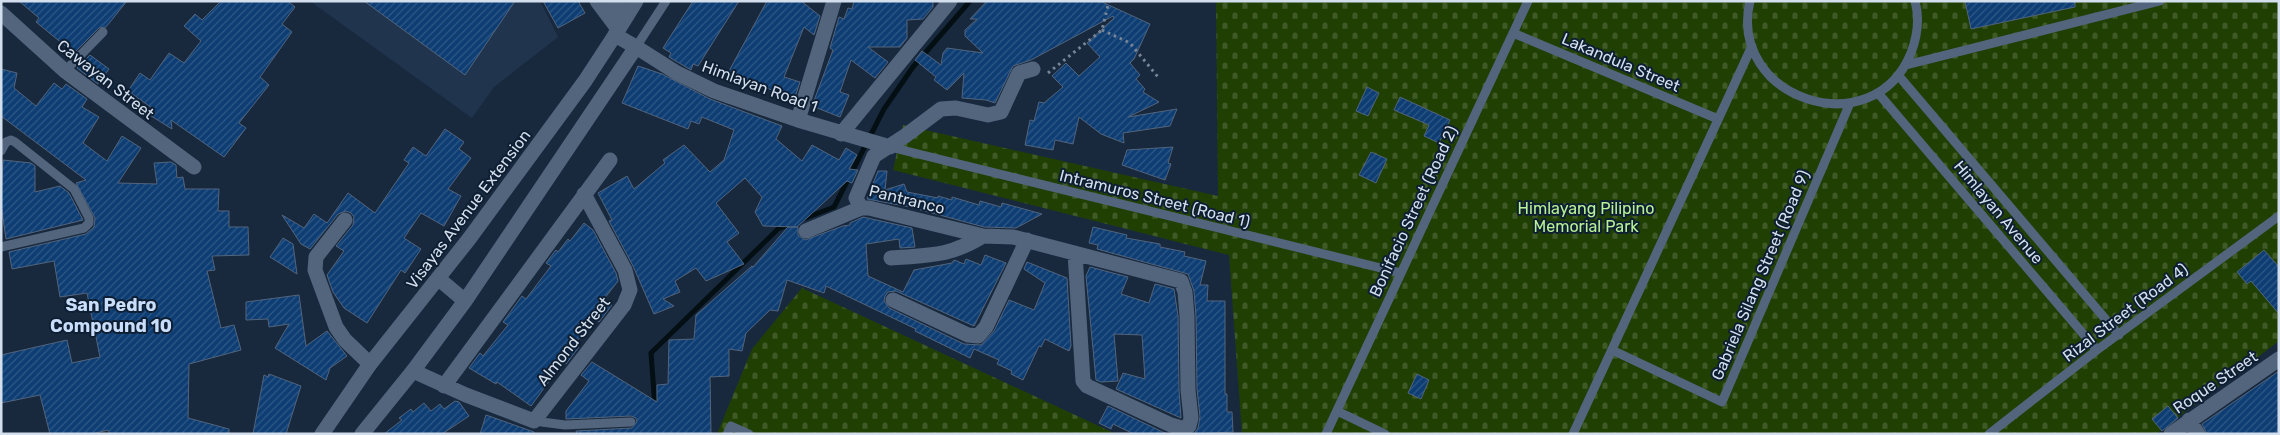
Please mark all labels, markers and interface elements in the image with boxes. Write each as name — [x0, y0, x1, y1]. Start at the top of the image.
street label: Lakandula Street — [1559, 29, 1683, 96]
street label: Cawayan Street — [53, 36, 158, 123]
street label: Himlayan Road 1 — [699, 57, 820, 116]
street label: Bonifacio Street (Road 2) — [1366, 123, 1461, 300]
street label: Visayas Avenue Extension — [402, 126, 534, 293]
street label: Himlayan Avenue — [1950, 157, 2047, 268]
street label: Intramuros Street (Road 1) — [1058, 166, 1252, 231]
street label: Gabriela Silang Street (Road 9) — [1707, 167, 1813, 383]
street label: Pantranco — [867, 181, 947, 218]
park label: Himlayang Pilipino Memorial Park — [1518, 199, 1654, 236]
street label: Rizal Street (Road 4) — [2059, 259, 2192, 366]
street label: Almond Street — [533, 293, 614, 389]
district label: San Pedro Compound 10 — [50, 294, 172, 337]
street label: Roque Street — [2169, 347, 2261, 418]

